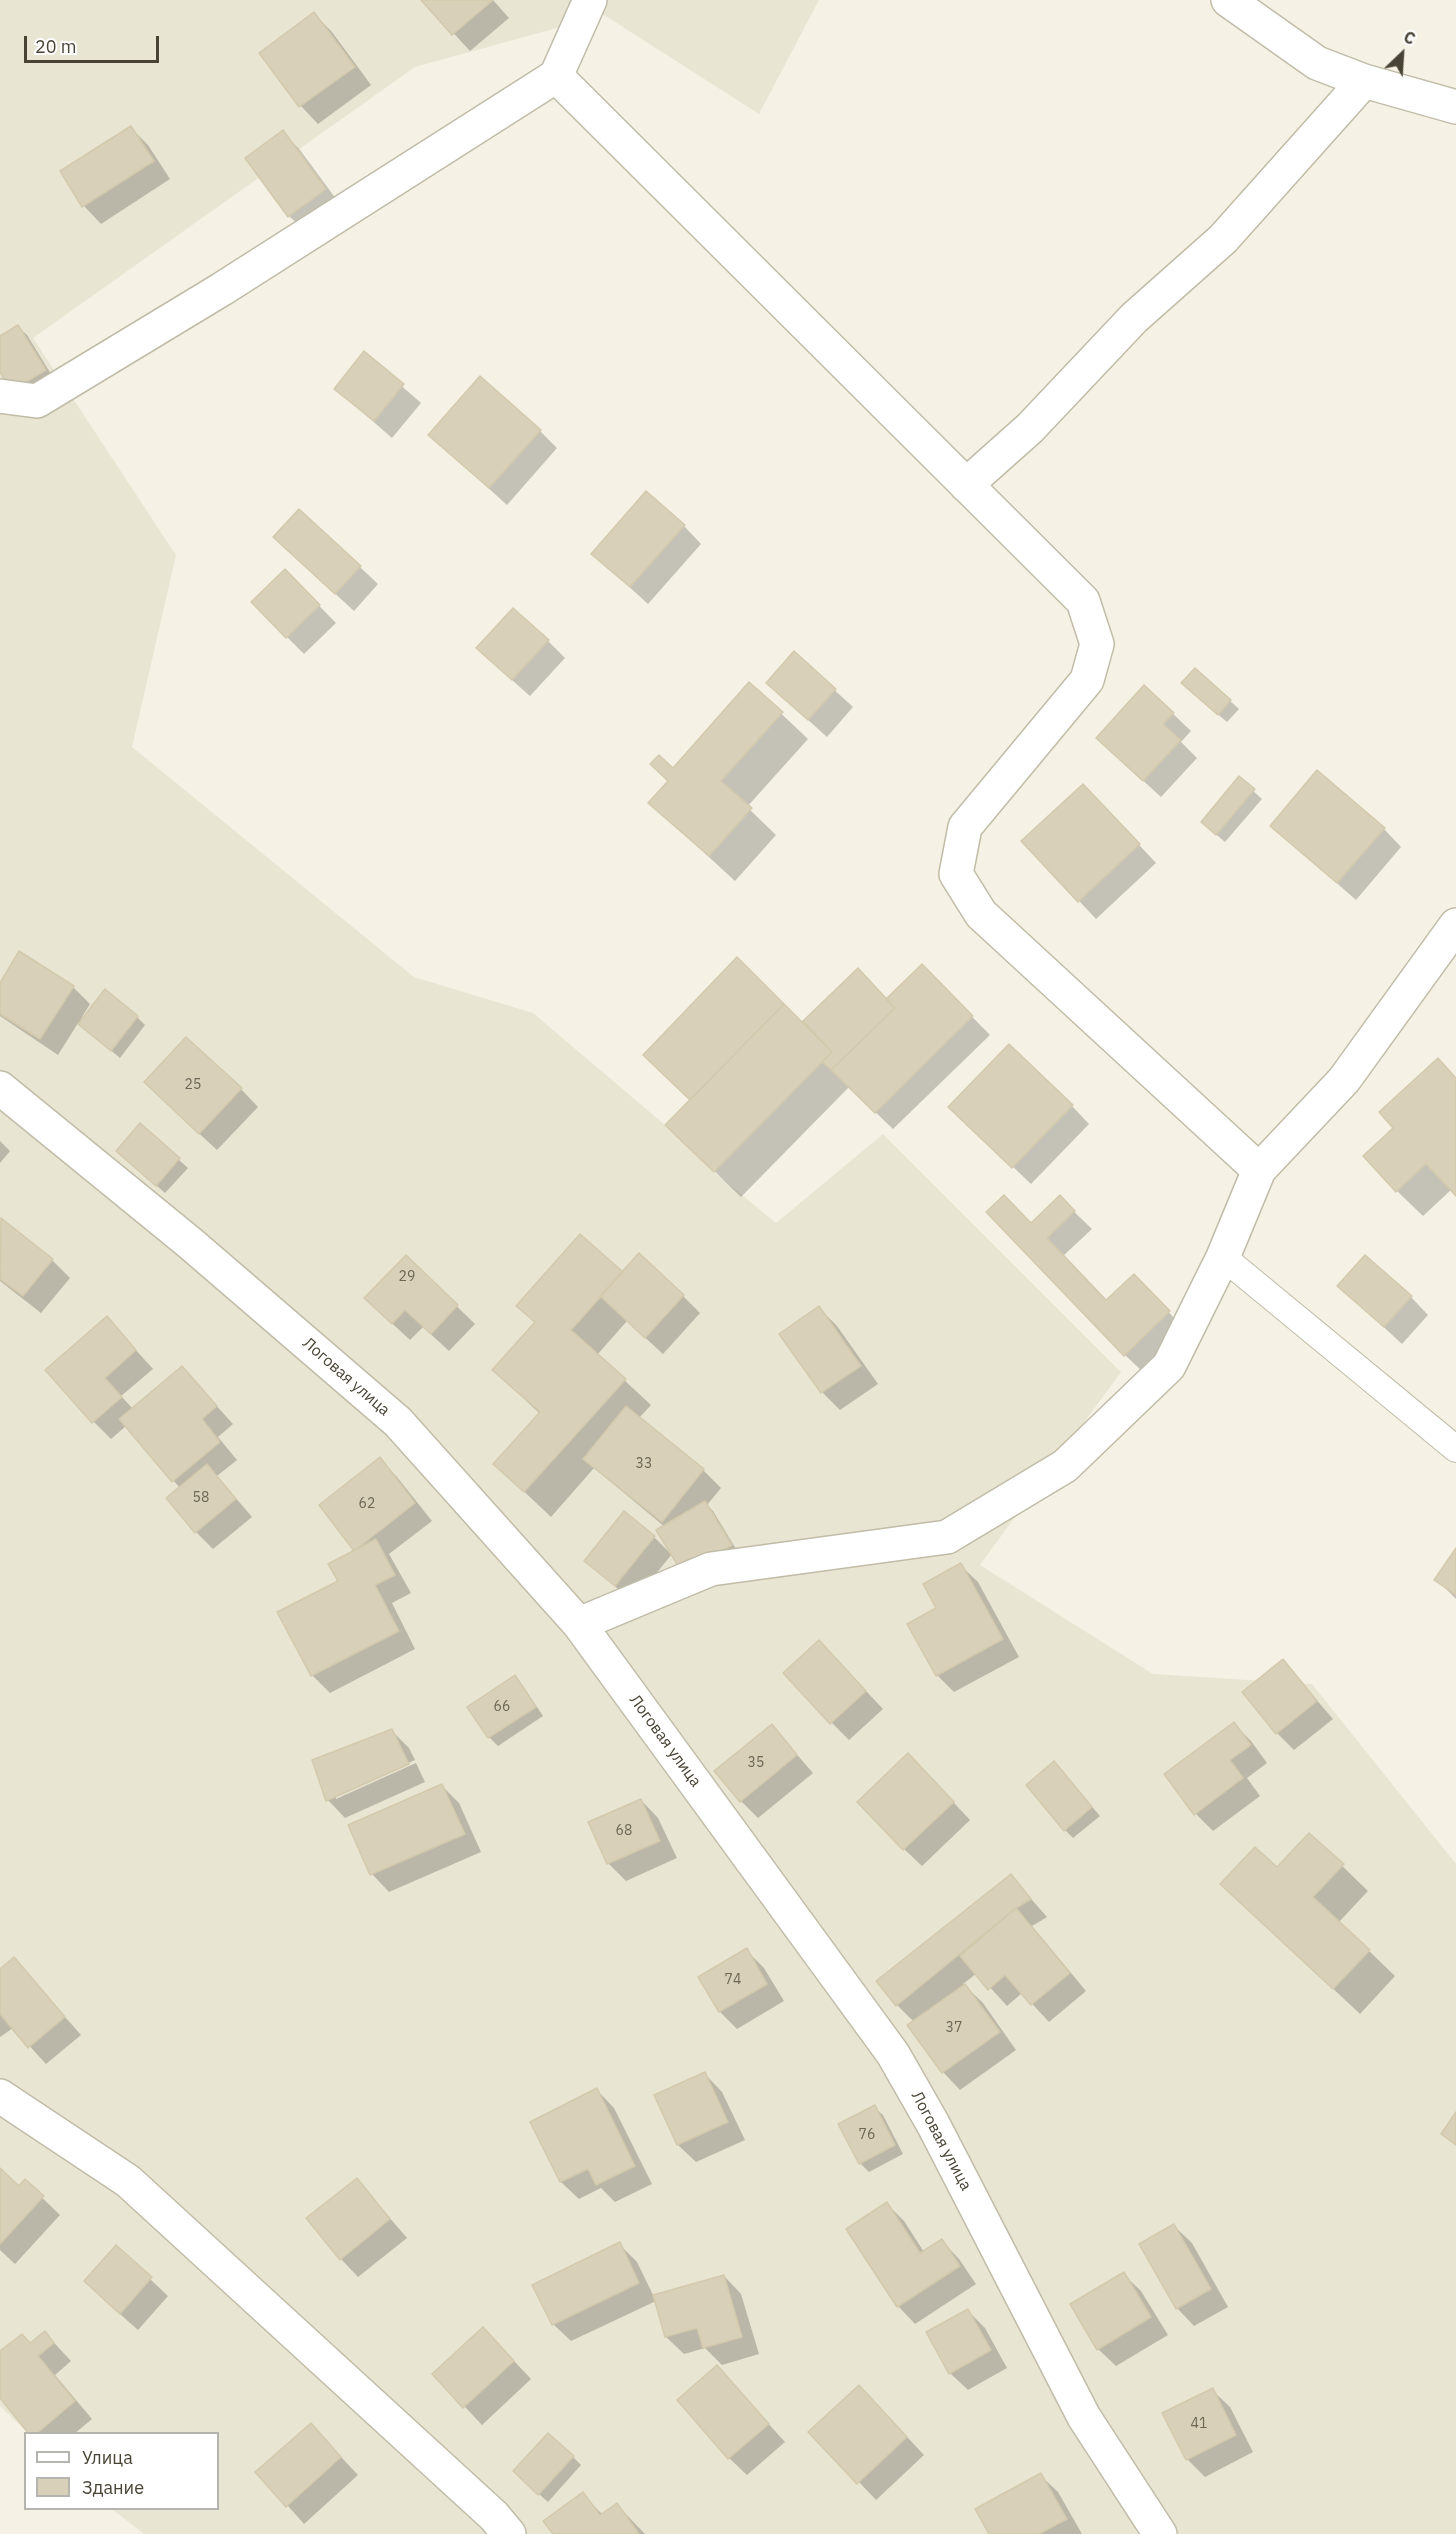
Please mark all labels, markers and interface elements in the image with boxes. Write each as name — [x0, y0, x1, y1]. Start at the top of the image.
scale bar — [27, 24, 162, 62]
north arrow — [1372, 24, 1432, 84]
text: С — [1401, 26, 1419, 49]
text: 20 m — [35, 35, 77, 58]
house number: 25 — [185, 1077, 201, 1093]
house number: 29 — [399, 1269, 415, 1285]
street label: Логовая улица — [298, 1334, 394, 1420]
house number: 33 — [636, 1456, 652, 1472]
house number: 58 — [193, 1490, 209, 1506]
house number: 62 — [359, 1496, 375, 1512]
street label: Логовая улица — [625, 1691, 705, 1791]
house number: 66 — [494, 1699, 510, 1715]
house number: 35 — [748, 1755, 764, 1771]
house number: 68 — [616, 1823, 632, 1839]
house number: 74 — [725, 1972, 741, 1988]
house number: 37 — [946, 2020, 962, 2036]
street label: Логовая улица — [907, 2088, 975, 2194]
house number: 76 — [859, 2127, 875, 2143]
house number: 41 — [1191, 2416, 1207, 2432]
legend — [24, 2432, 219, 2510]
text: Улица — [82, 2446, 133, 2469]
text: Здание — [82, 2476, 144, 2499]

